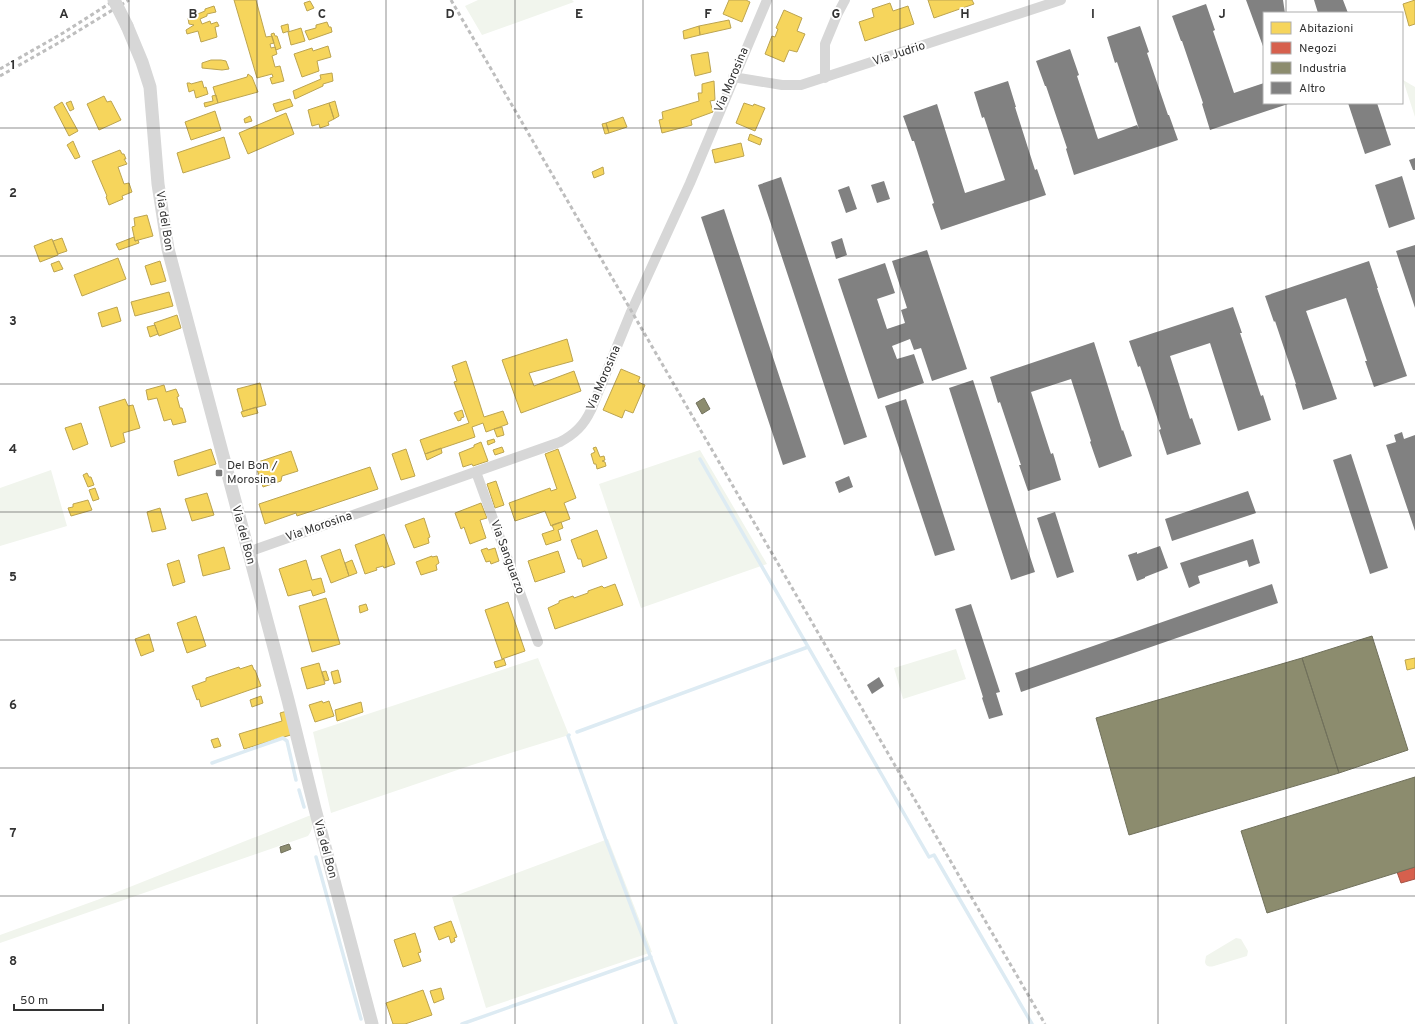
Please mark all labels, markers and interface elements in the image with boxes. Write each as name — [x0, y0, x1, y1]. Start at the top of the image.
text: A — [59, 7, 69, 23]
text: B — [189, 7, 198, 23]
text: C — [318, 7, 326, 23]
text: D — [445, 7, 455, 23]
text: E — [575, 7, 583, 23]
text: F — [704, 7, 712, 23]
text: G — [832, 7, 841, 23]
text: H — [960, 7, 970, 23]
text: I — [1091, 7, 1095, 23]
text: J — [1218, 7, 1226, 23]
legend — [1263, 12, 1403, 104]
text: Abitazioni — [1299, 21, 1353, 37]
street label: Via Judrio — [871, 38, 928, 70]
text: Negozi — [1299, 41, 1337, 57]
street label: Via Morosina — [711, 45, 753, 115]
text: 1 — [10, 58, 16, 74]
text: Industria — [1299, 61, 1346, 77]
text: Altro — [1299, 81, 1326, 97]
text: 2 — [9, 186, 17, 202]
street label: Via del Bon — [151, 190, 177, 252]
text: 3 — [9, 314, 17, 330]
street label: Via Morosina — [583, 343, 625, 413]
text: 4 — [9, 442, 17, 458]
place label: Del Bon / Morosina — [227, 458, 278, 488]
marker: Del Bon / Morosina — [214, 468, 224, 478]
street label: Via del Bon — [227, 504, 259, 566]
street label: Via Morosina — [284, 508, 354, 546]
street label: Via Sanguarzo — [486, 518, 528, 597]
text: 5 — [9, 570, 17, 586]
text: 6 — [9, 698, 17, 714]
street label: Via del Bon — [309, 818, 341, 880]
text: 7 — [10, 826, 17, 842]
text: 8 — [9, 954, 17, 970]
scale bar — [14, 986, 103, 1012]
text: 50 m — [20, 993, 48, 1009]

